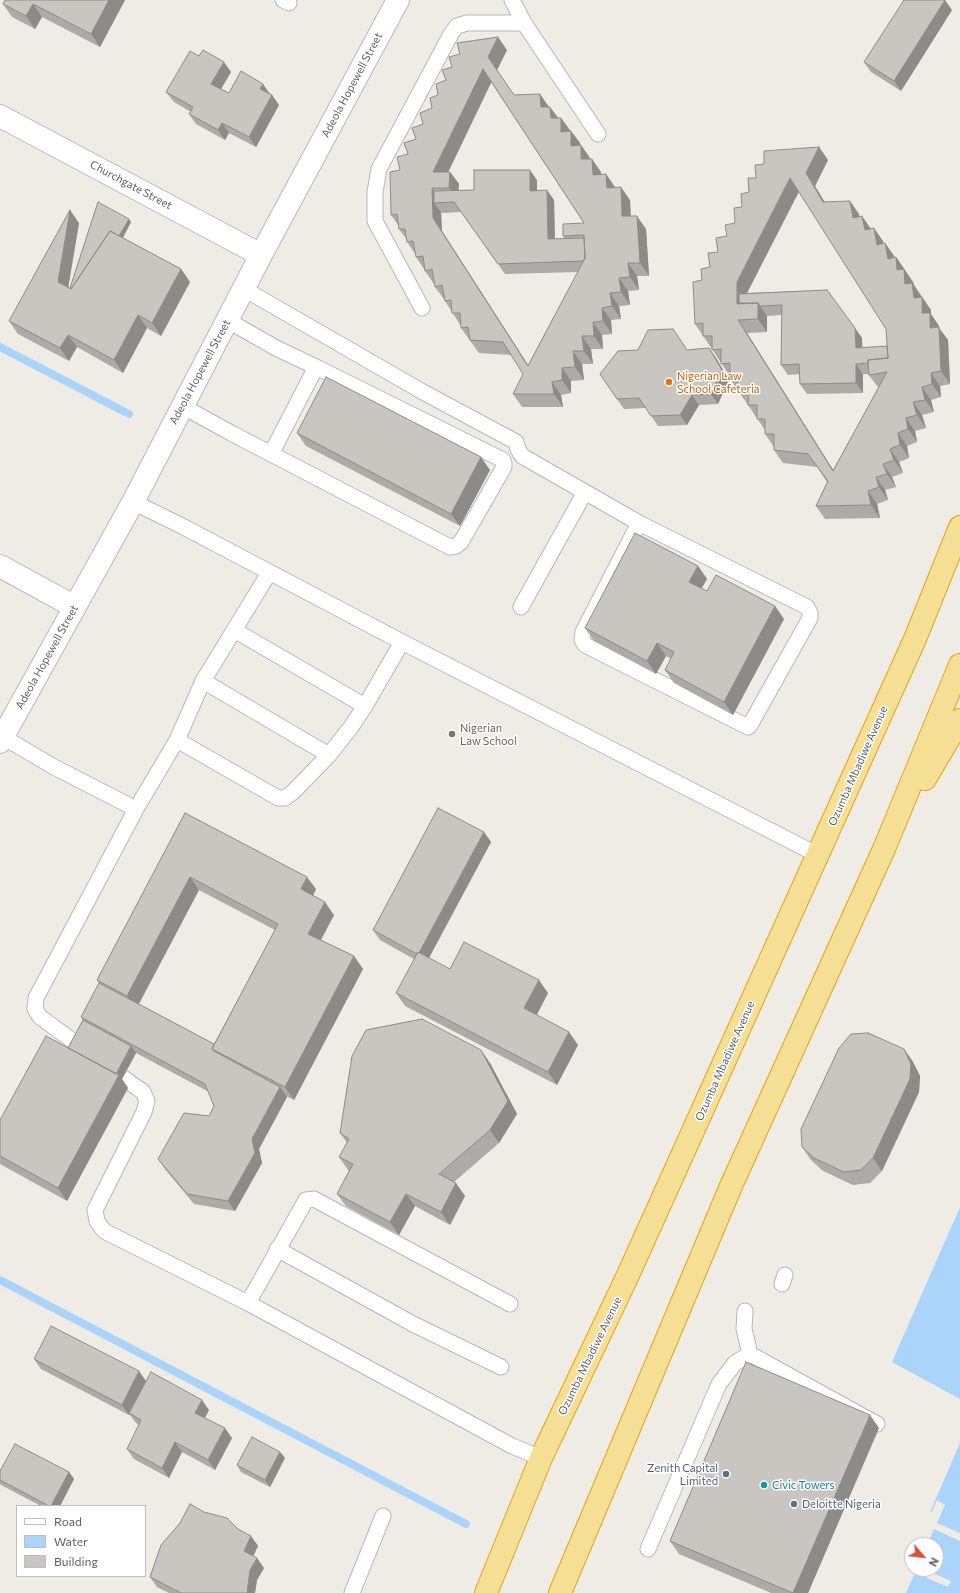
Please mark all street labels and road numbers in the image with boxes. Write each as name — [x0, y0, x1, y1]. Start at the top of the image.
street label: Adeola Hopewell Street — [319, 30, 385, 140]
street label: Churchgate Street — [88, 158, 174, 212]
street label: Adeola Hopewell Street — [167, 317, 233, 427]
street label: Adeola Hopewell Street — [13, 603, 81, 711]
street label: Ozumba Mbadiwe Avenue — [826, 704, 890, 828]
street label: Ozumba Mbadiwe Avenue — [693, 999, 757, 1123]
street label: Ozumba Mbadiwe Avenue — [556, 1295, 624, 1417]

